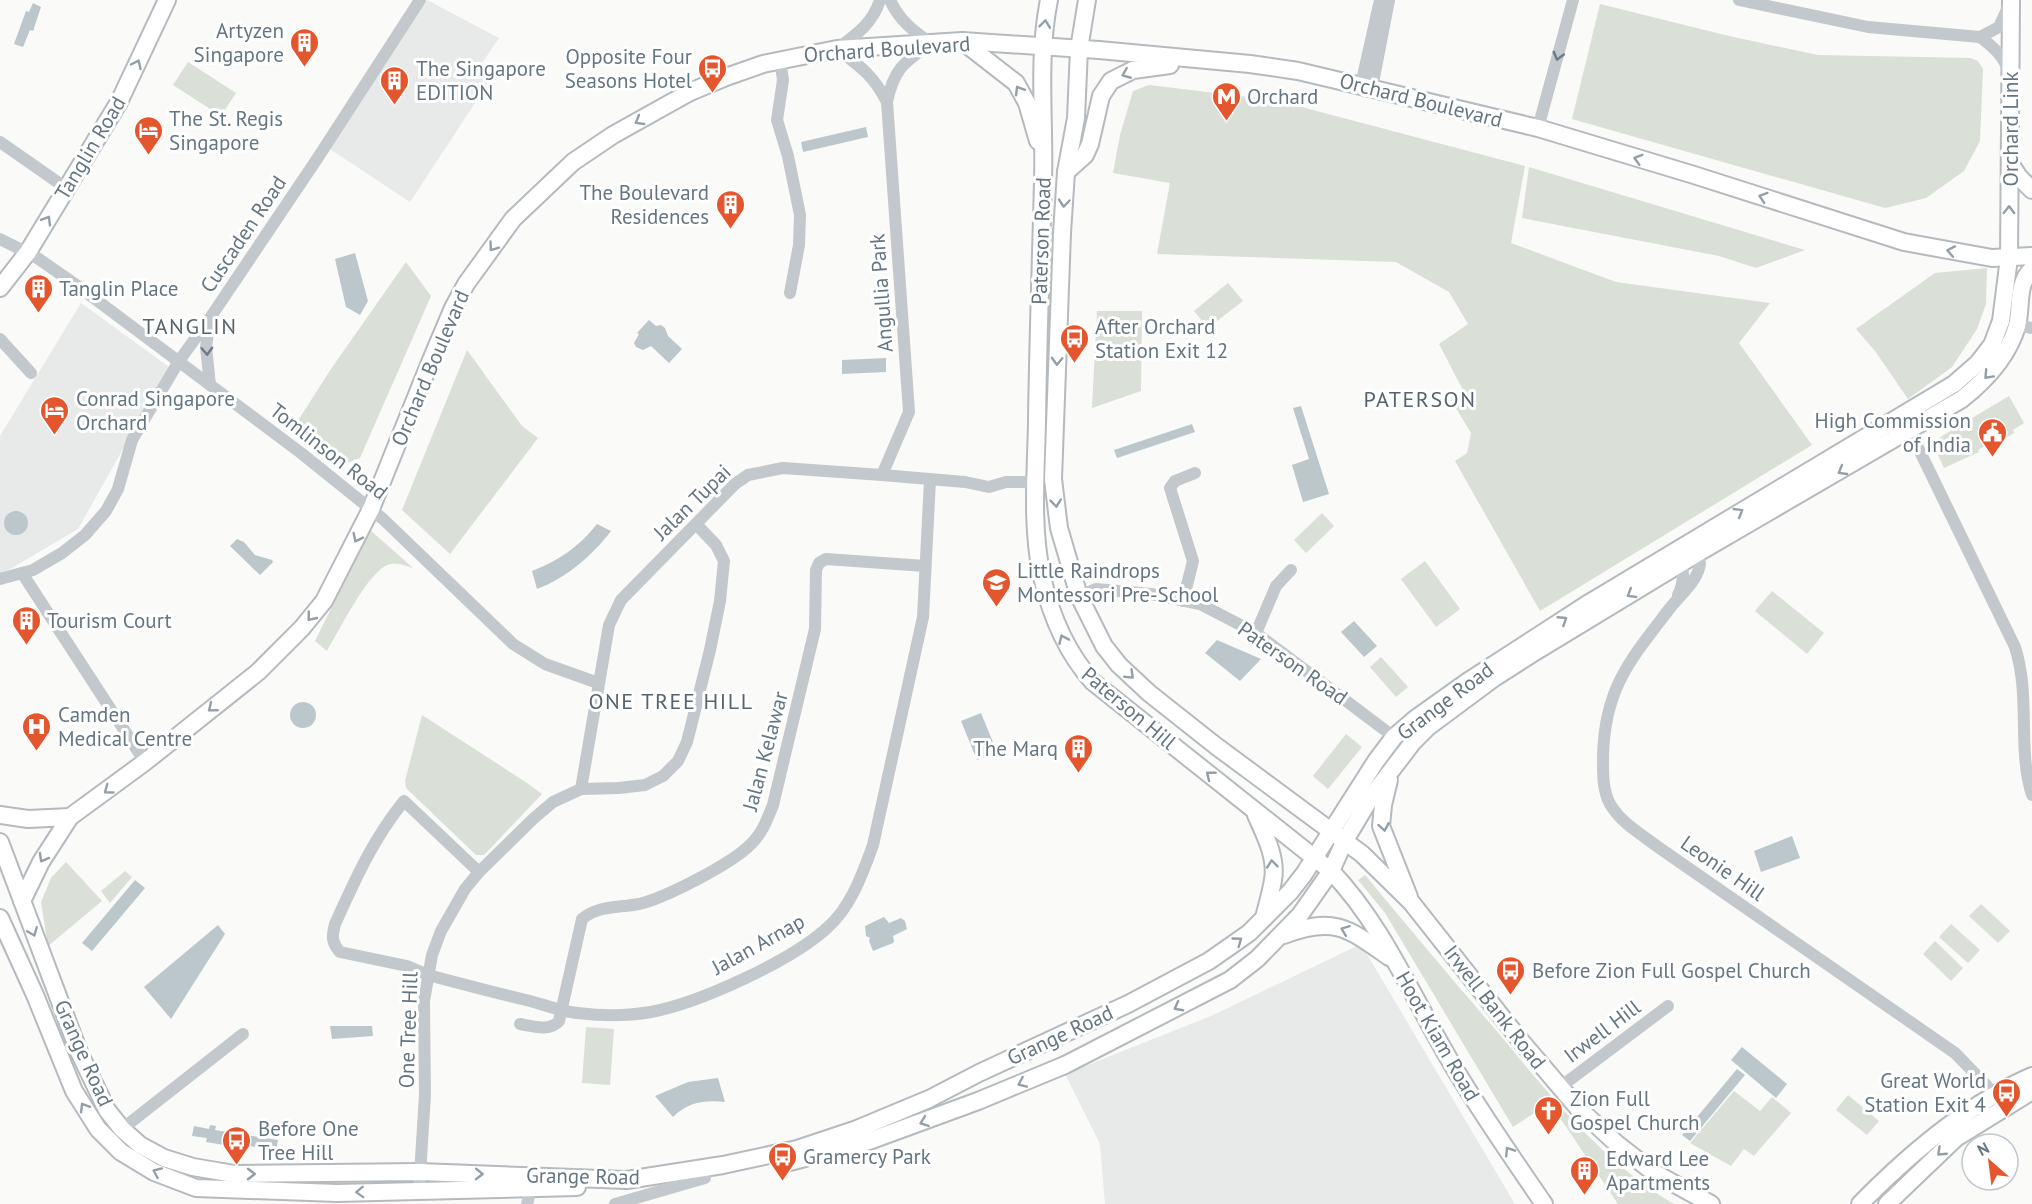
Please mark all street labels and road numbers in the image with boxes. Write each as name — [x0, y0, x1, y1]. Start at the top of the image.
street label: Orchard Boulevard — [803, 30, 971, 68]
street label: Orchard Boulevard — [1337, 67, 1505, 133]
street label: Orchard Link — [1997, 72, 2024, 186]
street label: Tanglin Road — [49, 91, 131, 205]
street label: Cuscaden Road — [194, 170, 292, 298]
street label: Paterson Road — [1025, 177, 1057, 305]
street label: Angullia Park — [863, 233, 899, 353]
street label: Orchard Boulevard — [385, 286, 475, 450]
street label: Tomlinson Road — [265, 397, 393, 505]
street label: Jalan Tupai — [647, 458, 737, 546]
street label: Paterson Road — [1233, 615, 1353, 711]
street label: Grange Road — [1391, 656, 1499, 746]
street label: Paterson Hill — [1076, 661, 1182, 755]
street label: Jalan Kelawar — [736, 688, 794, 814]
street label: Leonie Hill — [1676, 829, 1770, 907]
street label: Jalan Arnap — [706, 907, 809, 981]
street label: Irwell Bank Road — [1438, 939, 1552, 1075]
street label: Hoot Kiam Road — [1390, 966, 1486, 1106]
street label: One Tree Hill — [392, 971, 424, 1089]
street label: Irwell Hill — [1558, 993, 1646, 1069]
street label: Grange Road — [49, 995, 119, 1111]
street label: Grange Road — [1003, 999, 1117, 1071]
street label: Grange Road — [526, 1162, 640, 1190]

